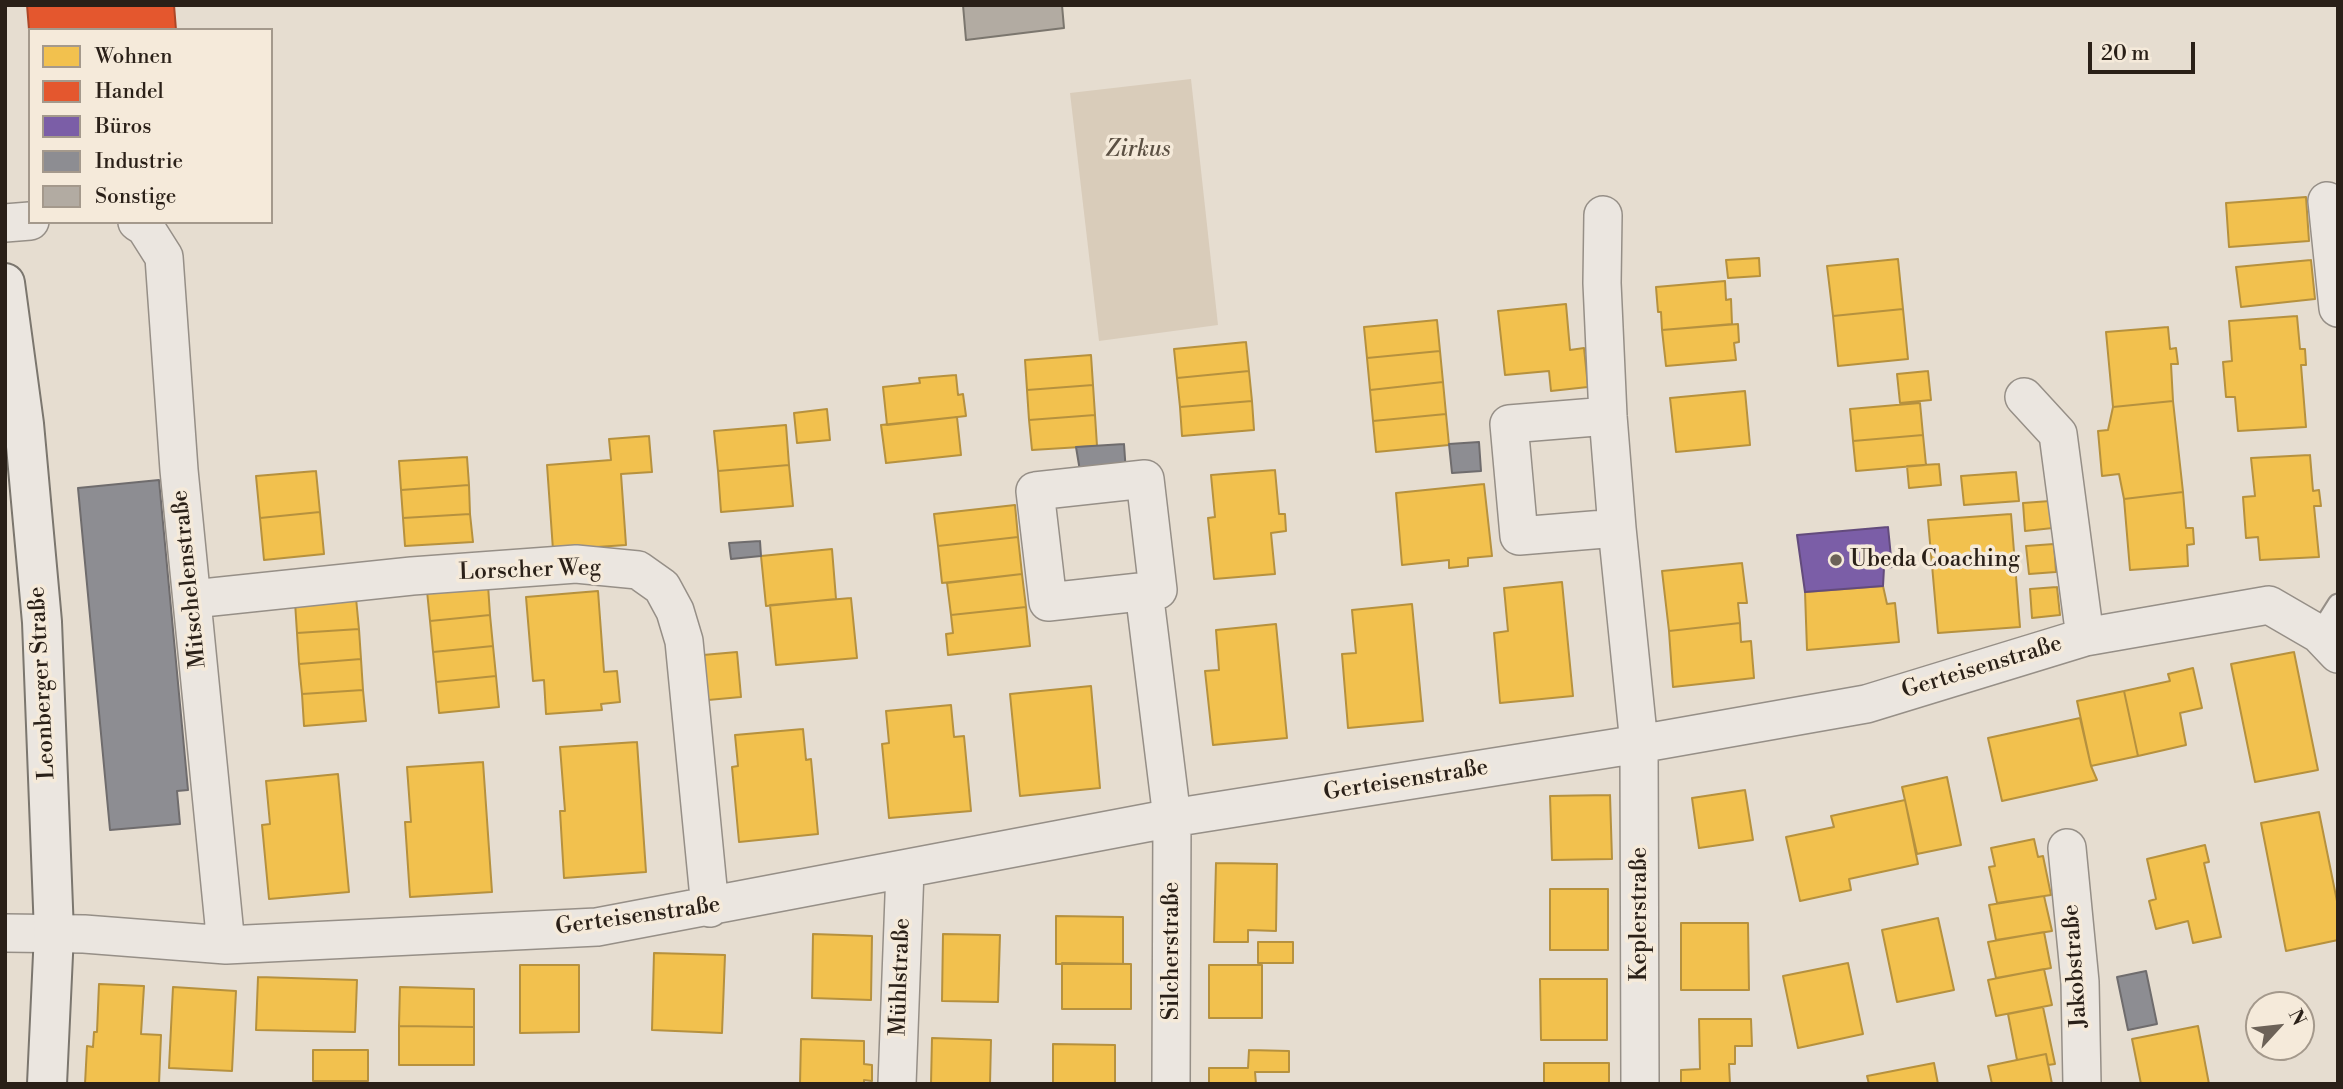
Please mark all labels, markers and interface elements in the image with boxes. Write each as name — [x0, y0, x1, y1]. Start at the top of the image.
legend — [28, 28, 273, 224]
scale bar — [2091, 28, 2198, 72]
text: 20 m — [2101, 41, 2150, 67]
text: Wohnen — [95, 44, 173, 70]
text: Handel — [95, 79, 164, 105]
text: Büros — [95, 114, 152, 140]
park label: Zirkus — [1105, 136, 1171, 164]
text: Industrie — [95, 149, 183, 175]
text: Sonstige — [95, 184, 176, 210]
street label: Mitschelenstraße — [167, 488, 213, 670]
place label: Ubeda Coaching — [1850, 546, 2020, 574]
marker: Ubeda Coaching — [1828, 552, 1844, 568]
street label: Lorscher Weg — [458, 555, 602, 587]
street label: Leonberger Straße — [24, 586, 62, 780]
street label: Gerteisenstraße — [1899, 631, 2065, 705]
street label: Gerteisenstraße — [1322, 754, 1490, 808]
street label: Keplerstraße — [1626, 847, 1654, 981]
street label: Silcherstraße — [1158, 882, 1186, 1020]
street label: Gerteisenstraße — [554, 892, 722, 942]
street label: Jakobstraße — [2058, 903, 2094, 1029]
street label: Mühlstraße — [885, 917, 917, 1037]
north arrow — [2245, 991, 2315, 1061]
text: N — [2283, 1005, 2311, 1030]

